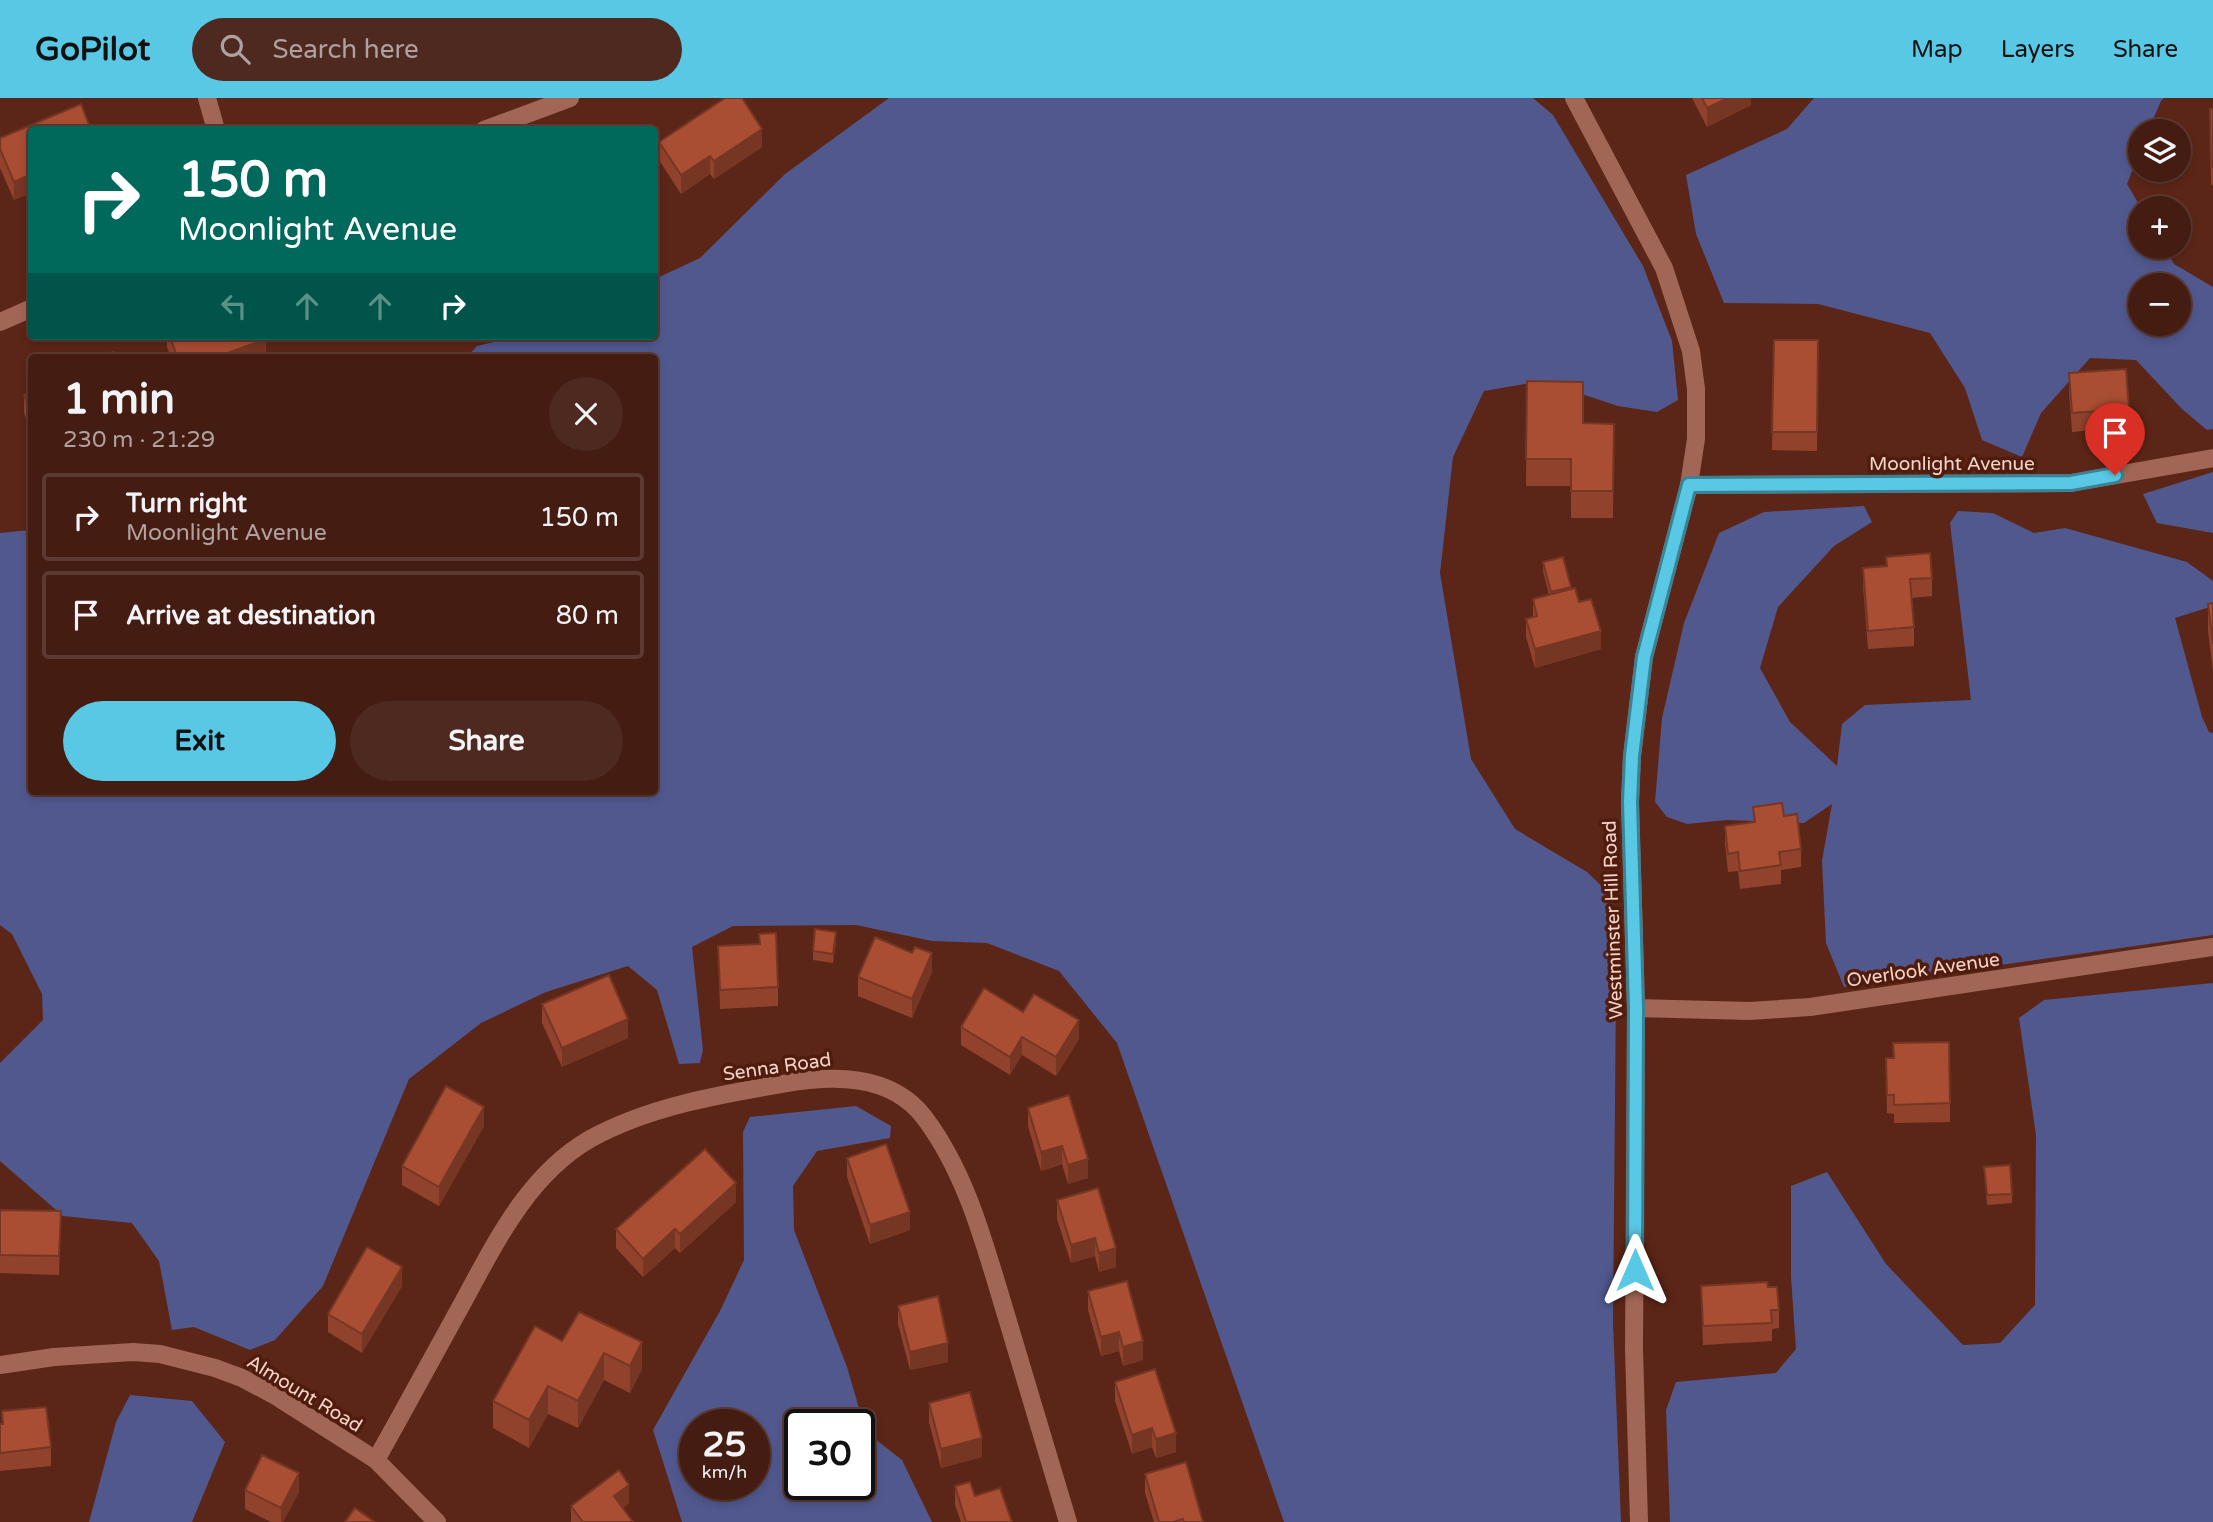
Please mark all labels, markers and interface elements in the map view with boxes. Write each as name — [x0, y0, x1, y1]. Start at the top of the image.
search box — [192, 18, 682, 81]
text: GoPilot — [35, 30, 150, 69]
icon: search — [216, 30, 254, 68]
text: Search here — [272, 34, 419, 65]
text: Map — [1911, 35, 1963, 64]
text: Layers — [2001, 35, 2075, 64]
text: Share — [2113, 35, 2178, 64]
map controls — [2128, 119, 2191, 336]
button: layers — [2128, 119, 2191, 182]
text: 150 m — [178, 151, 328, 210]
icon: right — [63, 154, 154, 245]
button: + — [2128, 196, 2191, 259]
text: Moonlight Avenue — [178, 211, 457, 249]
button: − — [2128, 273, 2191, 336]
icon: left — [215, 287, 253, 325]
icon: ahead — [288, 287, 326, 325]
icon: ahead — [361, 287, 399, 325]
icon: right — [434, 287, 472, 325]
text: 1 min — [63, 374, 175, 425]
button: close — [549, 377, 623, 451]
pin — [2085, 403, 2145, 475]
icon: arrive — [2096, 414, 2134, 452]
text: 230 m · 21:29 — [63, 426, 215, 454]
street label: Moonlight Avenue — [1869, 453, 2035, 475]
text: Turn right — [126, 488, 247, 519]
icon: right — [67, 498, 105, 536]
text: 150 m — [539, 502, 619, 533]
text: Moonlight Avenue — [126, 519, 327, 547]
icon: arrive — [67, 596, 105, 634]
text: Arrive at destination — [126, 600, 376, 631]
text: 80 m — [556, 600, 619, 631]
button: Exit — [63, 701, 336, 781]
button: Share — [350, 701, 623, 781]
street label: Westminster Hill Road — [1599, 820, 1627, 1020]
street label: Overlook Avenue — [1845, 948, 2001, 992]
street label: Senna Road — [722, 1049, 833, 1085]
position arrow — [1598, 1233, 1672, 1307]
street label: Almount Road — [243, 1351, 366, 1437]
speed limit sign: 30 — [784, 1409, 875, 1500]
text: 25 — [703, 1424, 746, 1466]
text: km/h — [702, 1461, 747, 1483]

